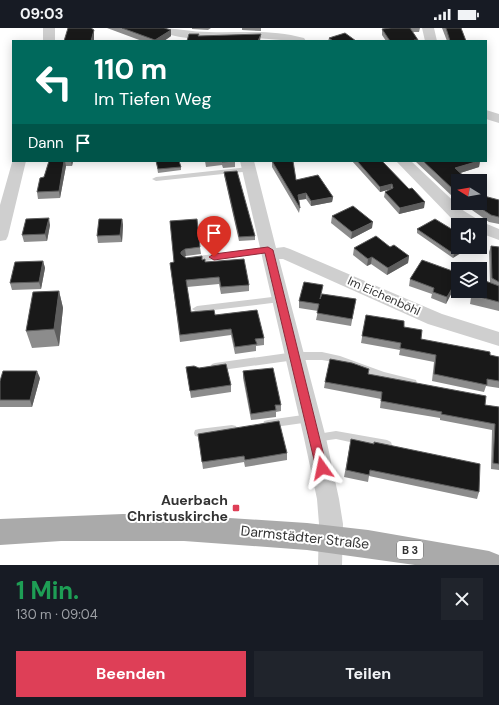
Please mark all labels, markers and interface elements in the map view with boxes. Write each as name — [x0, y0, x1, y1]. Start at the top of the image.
text: 09:03 — [20, 4, 64, 24]
text: 110 m — [94, 51, 167, 88]
icon: left — [28, 56, 80, 108]
text: Im Tiefen Weg — [94, 87, 212, 111]
icon: arrive — [72, 132, 94, 154]
text: Dann — [28, 133, 64, 153]
north arrow — [451, 174, 487, 210]
map controls — [451, 174, 487, 298]
pin — [197, 216, 231, 257]
button: sound — [451, 218, 487, 254]
icon: arrive — [203, 222, 225, 244]
button: layers — [451, 262, 487, 298]
street label: Im Eichenböhl — [345, 273, 423, 319]
position arrow — [301, 447, 343, 489]
place label: Auerbach Christuskirche — [127, 491, 228, 525]
marker: Auerbach Christuskirche — [231, 503, 241, 513]
street label: Darmstädter Straße — [240, 521, 370, 553]
road number: B 3 — [397, 541, 423, 559]
text: 1 Min. — [16, 575, 79, 606]
button: close — [441, 578, 483, 620]
text: 130 m · 09:04 — [16, 606, 98, 623]
button: Beenden — [16, 651, 246, 697]
button: Teilen — [254, 651, 483, 697]

